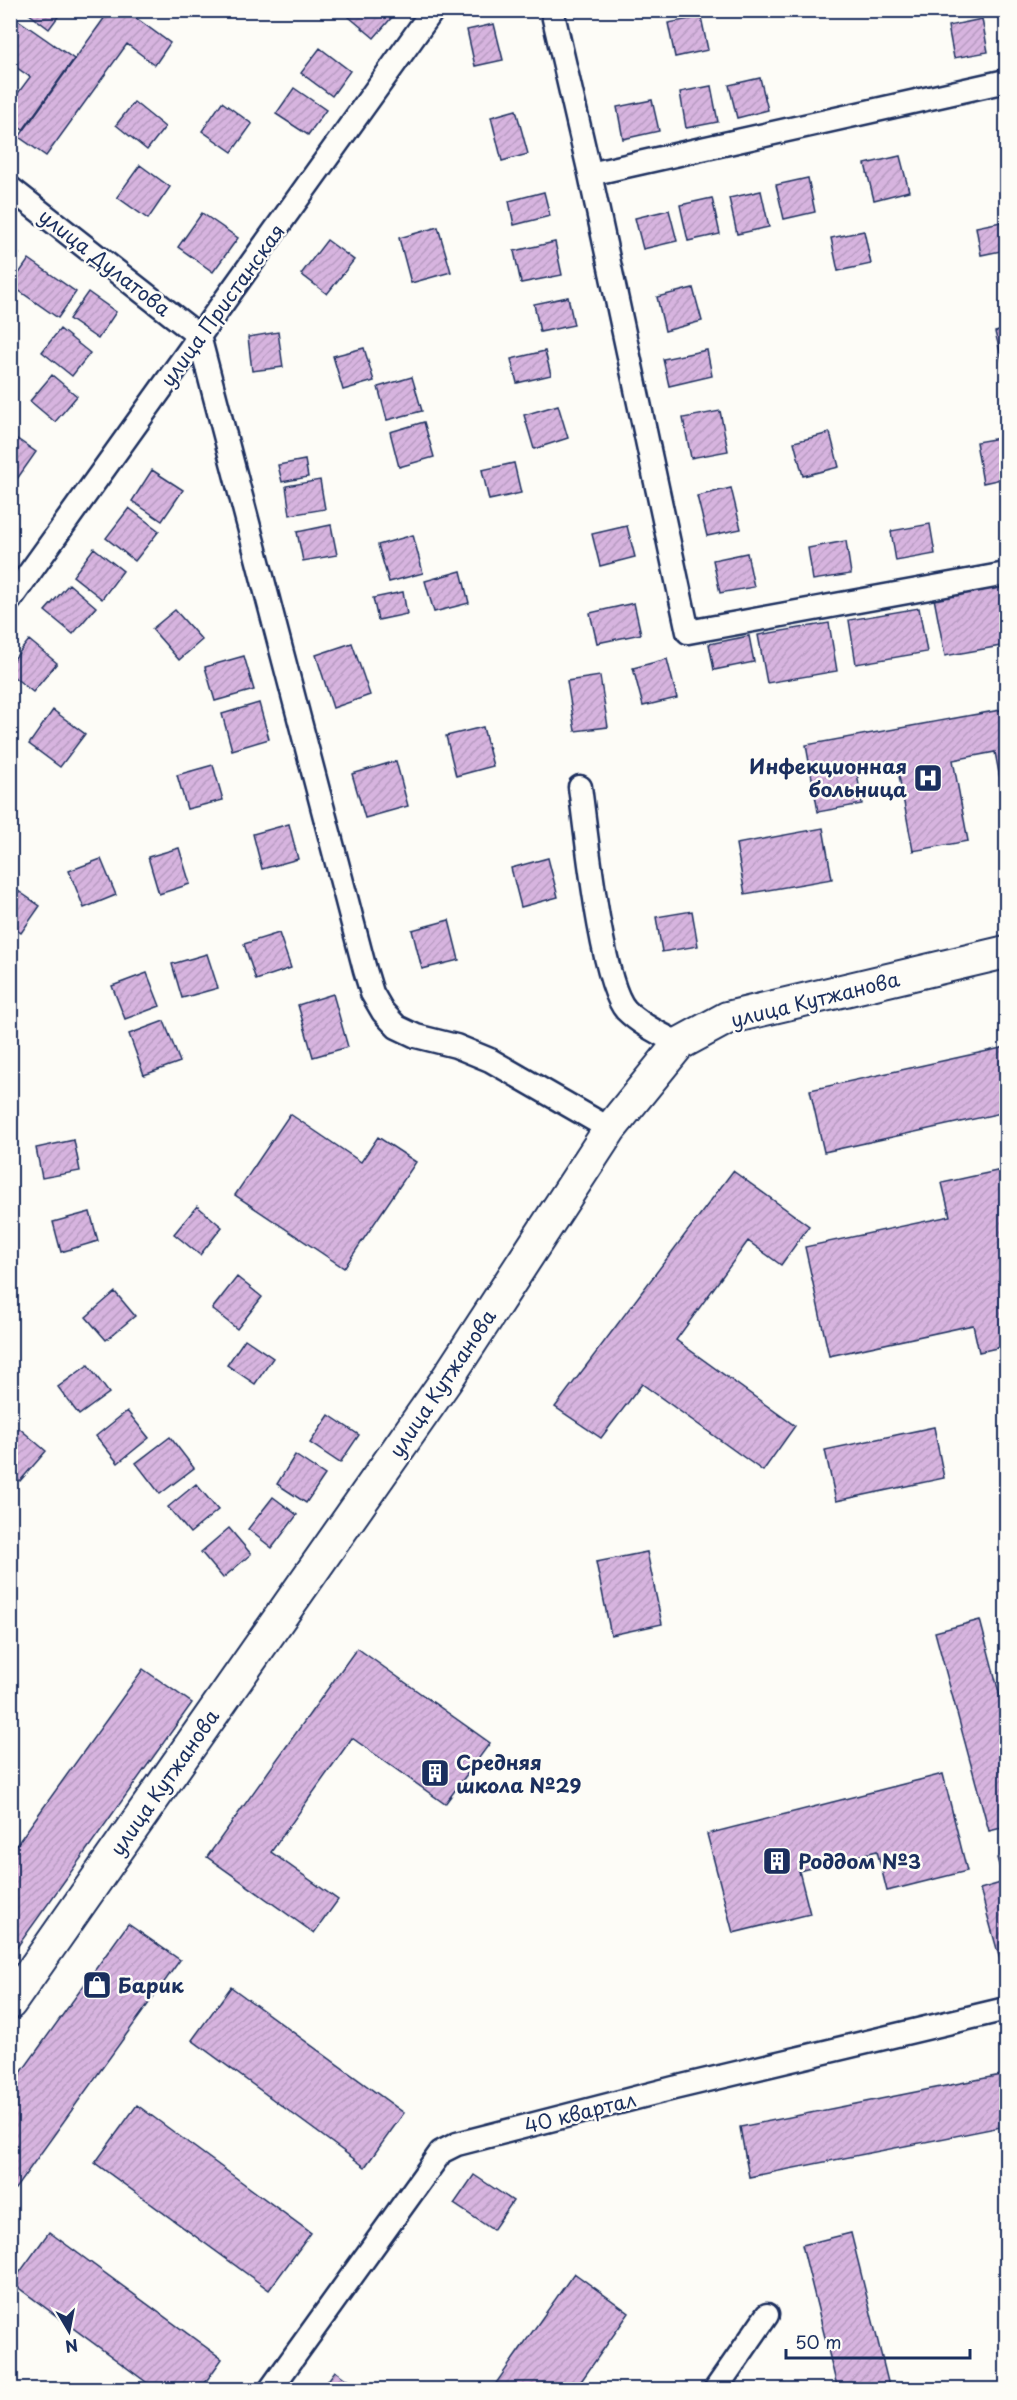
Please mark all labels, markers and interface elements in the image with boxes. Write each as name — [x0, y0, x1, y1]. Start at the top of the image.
street label: улица Дулатова — [33, 201, 178, 323]
street label: улица Пристанская — [153, 217, 291, 393]
place label: Инфекционная больница — [749, 751, 907, 804]
hospital icon: Инфекционная больница — [912, 762, 944, 794]
street label: улица Кутжанова — [727, 963, 903, 1034]
street label: улица Кутжанова — [381, 1302, 503, 1463]
street label: улица Кутжанова — [102, 1702, 226, 1861]
place label: Средняя школа №29 — [456, 1747, 581, 1800]
building icon: Средняя школа №29 — [419, 1757, 451, 1789]
building icon: Роддом №3 — [761, 1845, 793, 1877]
place label: Роддом №3 — [798, 1846, 921, 1876]
shop icon: Барик — [81, 1969, 113, 2001]
place label: Барик — [118, 1970, 184, 2000]
street label: 40 квартал — [521, 2084, 639, 2140]
north arrow — [39, 2301, 99, 2361]
scale bar — [786, 2322, 970, 2360]
text: 50 m — [795, 2328, 842, 2355]
text: N — [63, 2334, 80, 2360]

